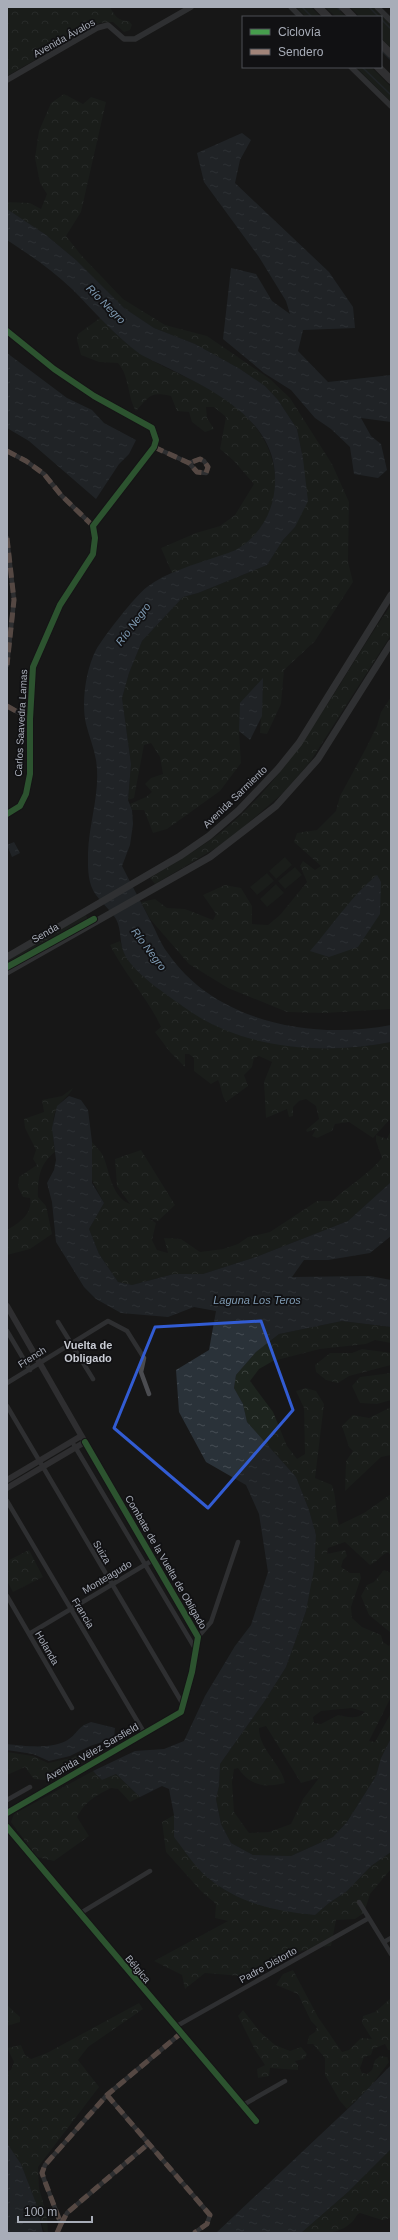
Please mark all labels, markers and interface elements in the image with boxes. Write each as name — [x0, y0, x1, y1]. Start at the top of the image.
street label: Avenida Ávalos — [31, 16, 97, 59]
legend — [242, 16, 382, 68]
text: Ciclovía — [278, 25, 321, 39]
text: Sendero — [278, 45, 324, 59]
water label: Río Negro — [84, 282, 128, 326]
water label: Río Negro — [113, 600, 153, 648]
street label: Carlos Saavedra Lamas — [13, 669, 29, 777]
street label: Avenida Sarmiento — [201, 763, 269, 830]
street label: Senda — [30, 921, 61, 945]
water label: Río Negro — [129, 925, 169, 973]
water label: Laguna Los Teros — [213, 1294, 301, 1306]
district label: Vuelta de Obligado — [64, 1339, 112, 1364]
street label: French — [16, 1344, 48, 1370]
street label: Combate de la Vuelta de Obligado — [123, 1493, 209, 1631]
street label: Suiza — [91, 1538, 113, 1566]
street label: Monteagudo — [80, 1558, 134, 1596]
street label: Francia — [70, 1596, 97, 1630]
street label: Holanda — [33, 1629, 61, 1667]
street label: Avenida Vélez Sarsfield — [44, 1721, 140, 1783]
street label: Padre Distorto — [237, 1944, 299, 1985]
street label: Bélgica — [123, 1953, 153, 1985]
scale bar — [18, 2198, 92, 2224]
text: 100 m — [24, 2205, 57, 2219]

